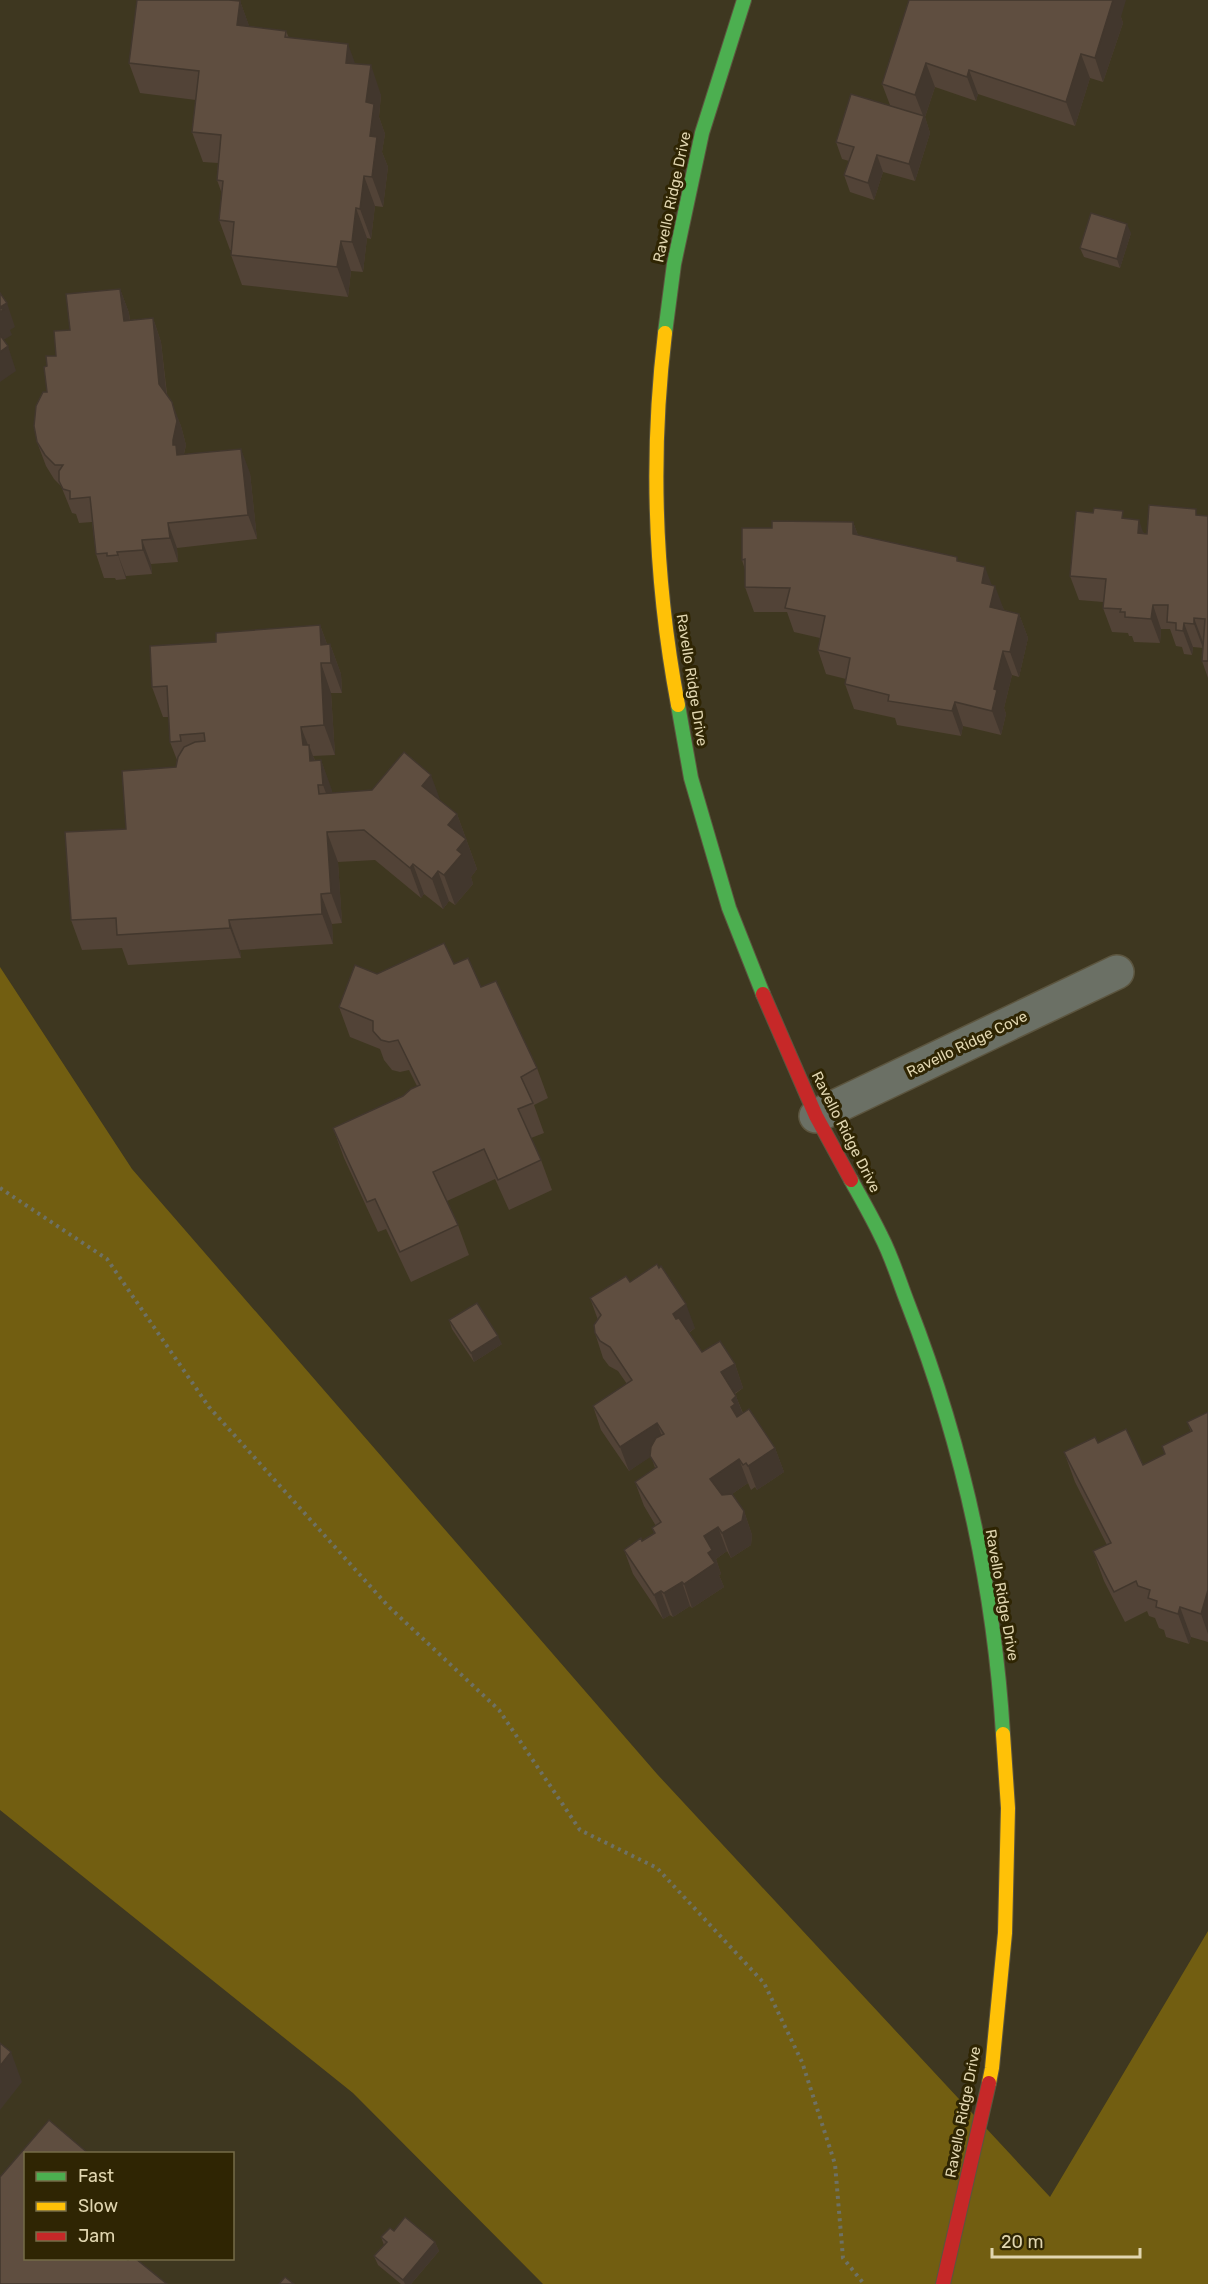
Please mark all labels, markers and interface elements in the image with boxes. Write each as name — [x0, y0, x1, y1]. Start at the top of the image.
street label: Ravello Ridge Drive — [649, 130, 695, 264]
street label: Ravello Ridge Drive — [673, 613, 711, 747]
street label: Ravello Ridge Cove — [904, 1007, 1030, 1081]
street label: Ravello Ridge Drive — [808, 1068, 884, 1196]
street label: Ravello Ridge Drive — [982, 1528, 1022, 1662]
street label: Ravello Ridge Drive — [941, 2045, 985, 2179]
legend — [24, 2152, 234, 2260]
text: Fast — [78, 2165, 114, 2187]
text: Slow — [78, 2195, 118, 2217]
scale bar — [992, 2221, 1140, 2259]
text: Jam — [78, 2225, 115, 2247]
text: 20 m — [1001, 2231, 1043, 2253]

